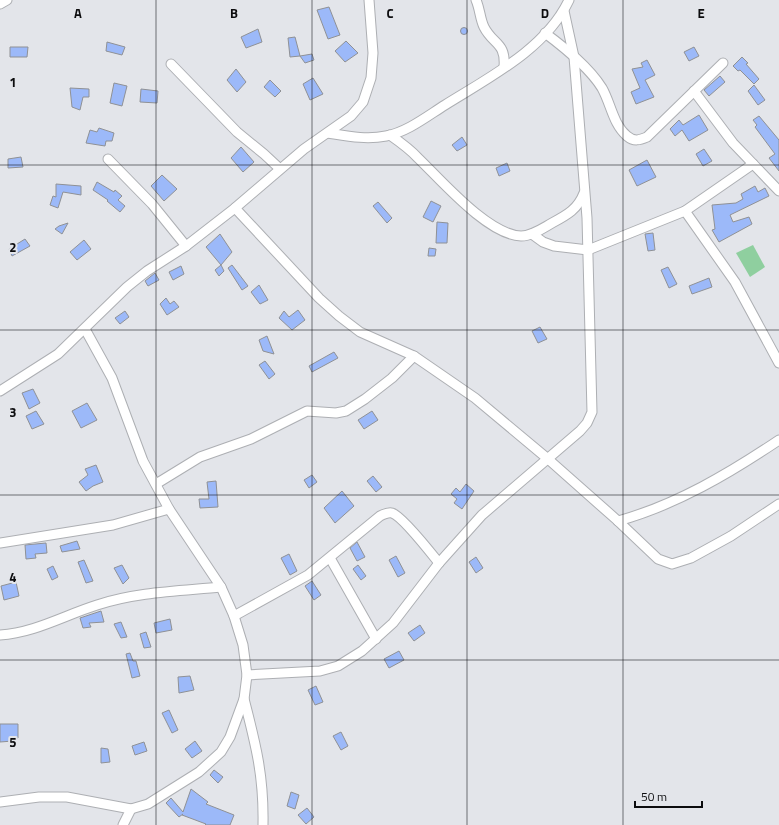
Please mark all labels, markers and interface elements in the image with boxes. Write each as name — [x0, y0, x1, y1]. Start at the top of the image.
text: A — [74, 3, 82, 23]
text: B — [230, 3, 238, 23]
text: C — [386, 3, 394, 23]
text: D — [541, 3, 549, 23]
text: E — [697, 3, 705, 23]
text: 1 — [9, 72, 17, 92]
text: 2 — [9, 237, 17, 257]
text: 3 — [9, 402, 17, 422]
text: 4 — [9, 567, 17, 587]
text: 5 — [9, 732, 17, 752]
scale bar — [635, 783, 702, 809]
text: 50 m — [641, 787, 667, 806]

